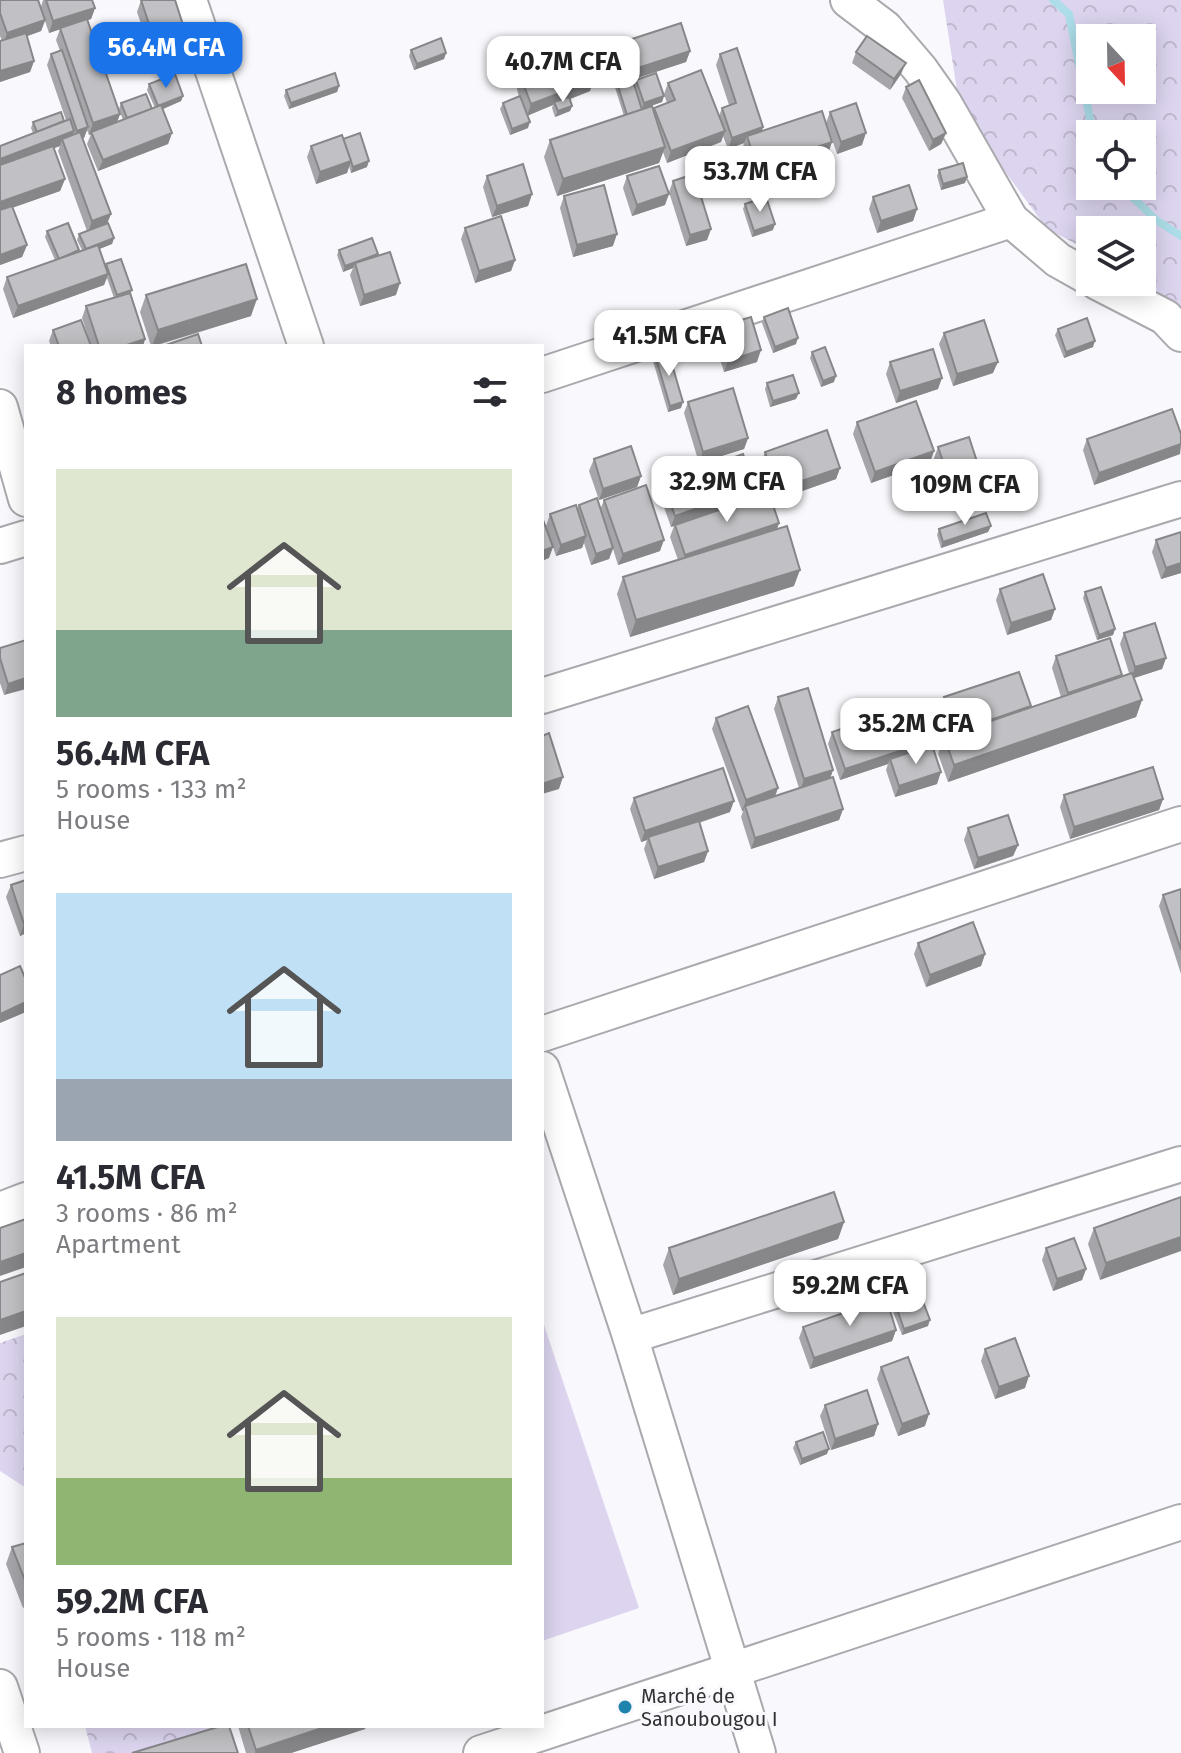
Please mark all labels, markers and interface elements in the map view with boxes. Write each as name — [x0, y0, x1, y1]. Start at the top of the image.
pin: 56.4M CFA — [74, 22, 258, 90]
north arrow — [1076, 24, 1156, 104]
map controls — [1076, 24, 1156, 296]
text: 56.4M CFA — [107, 32, 225, 63]
pin: 40.7M CFA — [471, 36, 655, 104]
text: 40.7M CFA — [505, 46, 621, 77]
button: locate — [1076, 120, 1156, 200]
pin: 53.7M CFA — [668, 146, 852, 214]
text: 53.7M CFA — [703, 156, 817, 187]
button: layers — [1076, 216, 1156, 296]
pin: 41.5M CFA — [577, 310, 761, 378]
text: 41.5M CFA — [612, 320, 726, 351]
icon: filters — [468, 370, 512, 414]
text: 8 homes — [56, 372, 187, 413]
pin: 32.9M CFA — [635, 456, 819, 524]
pin: 109M CFA — [882, 459, 1048, 527]
text: 32.9M CFA — [669, 466, 785, 497]
text: 109M CFA — [910, 469, 1020, 500]
icon: home — [212, 521, 356, 665]
pin: 35.2M CFA — [824, 698, 1008, 766]
text: 35.2M CFA — [858, 708, 974, 739]
text: 56.4M CFA — [56, 733, 209, 774]
text: 5 rooms · 133 m² — [56, 774, 247, 805]
text: House — [56, 805, 130, 836]
icon: home — [212, 945, 356, 1089]
text: 41.5M CFA — [56, 1157, 205, 1198]
text: 3 rooms · 86 m² — [56, 1198, 238, 1229]
text: Apartment — [56, 1229, 181, 1260]
pin: 59.2M CFA — [758, 1260, 942, 1328]
text: 59.2M CFA — [792, 1270, 908, 1301]
icon: home — [212, 1369, 356, 1513]
text: 59.2M CFA — [56, 1581, 208, 1622]
text: 5 rooms · 118 m² — [56, 1622, 246, 1653]
text: House — [56, 1653, 130, 1684]
place label: Marché de Sanoubougou I — [641, 1684, 778, 1731]
marker: Marché de Sanoubougou I — [616, 1698, 634, 1716]

